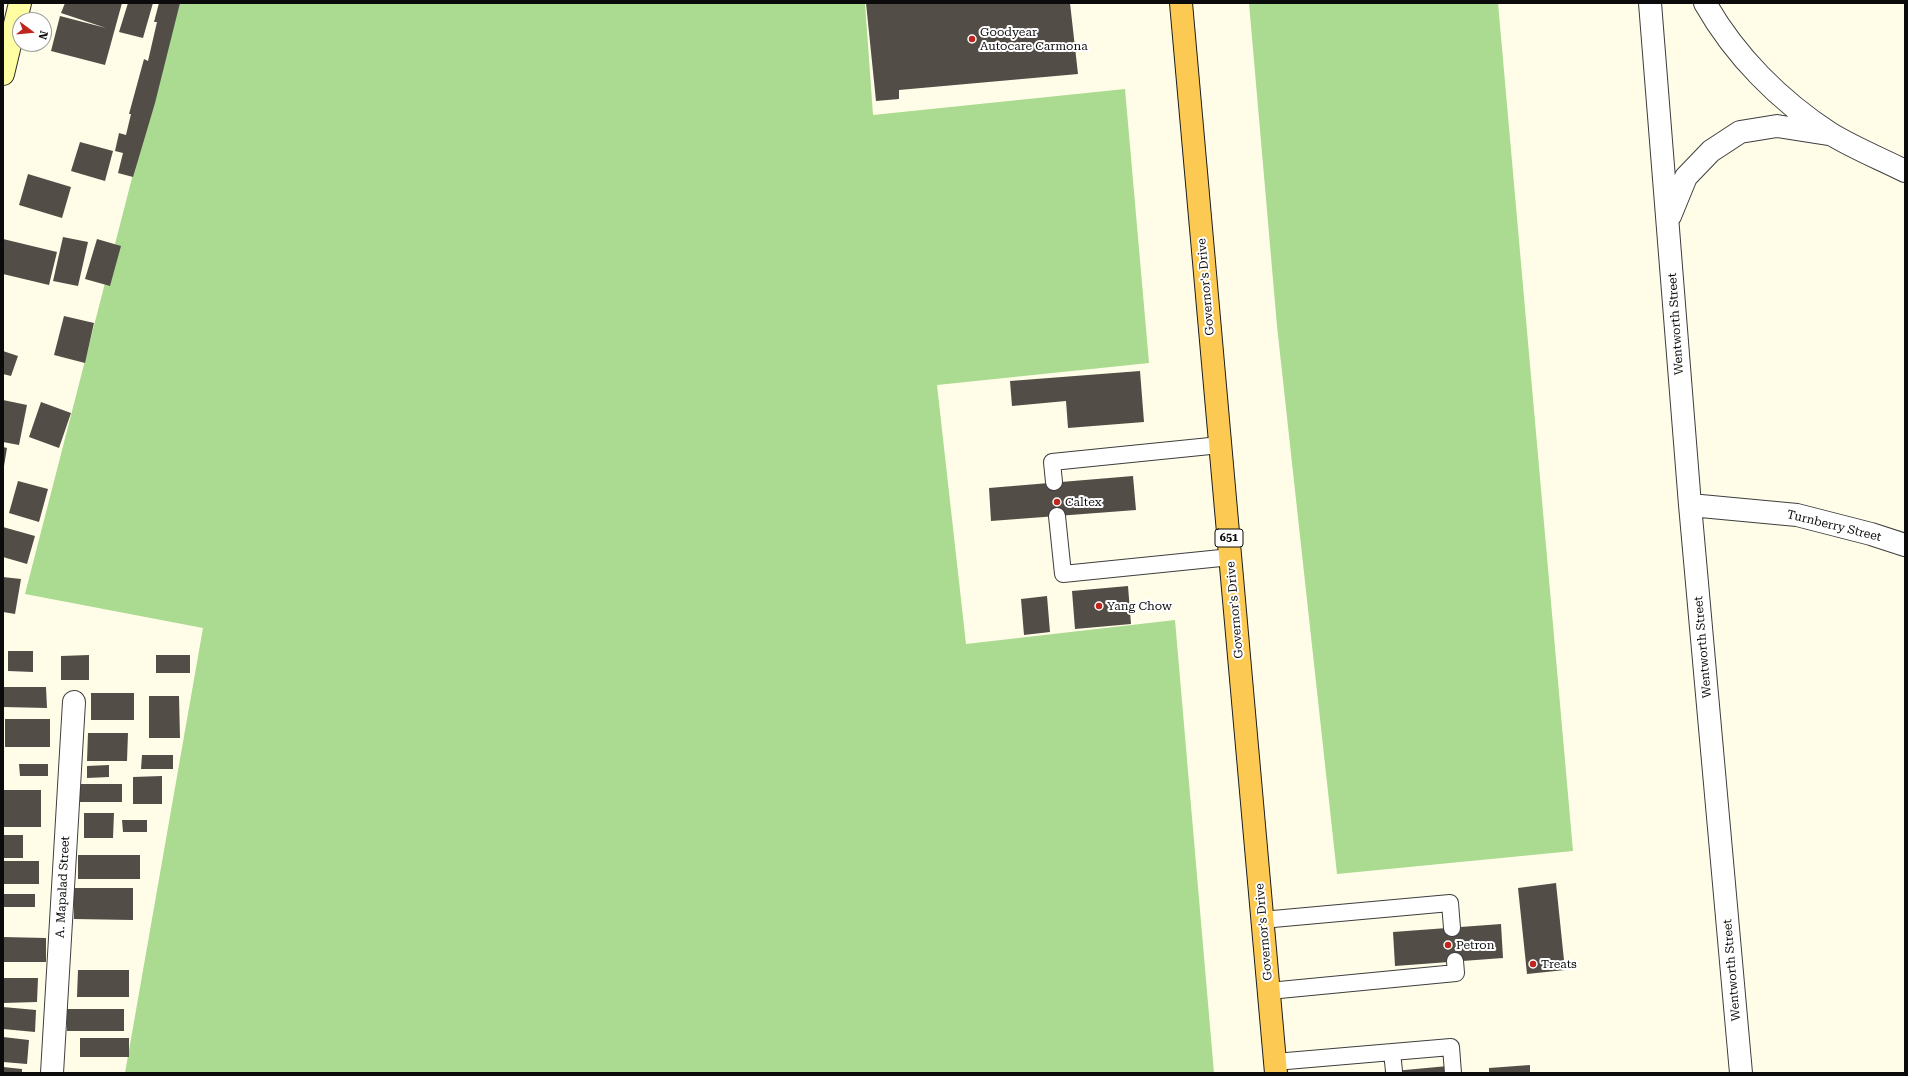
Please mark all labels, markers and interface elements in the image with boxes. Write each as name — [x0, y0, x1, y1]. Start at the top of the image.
north arrow — [12, 12, 52, 52]
place label: Goodyear Autocare Carmona — [980, 25, 1088, 53]
text: N — [36, 29, 50, 41]
marker: Goodyear Autocare Carmona — [967, 34, 977, 44]
street label: Governor's Drive — [1195, 238, 1217, 336]
street label: Wentworth Street — [1665, 272, 1687, 376]
place label: Caltex — [1065, 495, 1102, 509]
marker: Caltex — [1052, 497, 1062, 507]
street label: Turnberry Street — [1785, 507, 1883, 545]
road number: 651 — [1215, 529, 1243, 547]
street label: Governor's Drive — [1224, 561, 1246, 659]
street label: Wentworth Street — [1691, 595, 1715, 699]
place label: Yang Chow — [1107, 599, 1172, 613]
marker: Yang Chow — [1094, 601, 1104, 611]
street label: A. Mapalad Street — [53, 836, 73, 938]
street label: Governor's Drive — [1253, 883, 1275, 981]
street label: Wentworth Street — [1720, 918, 1744, 1022]
place label: Petron — [1456, 938, 1494, 952]
marker: Petron — [1443, 940, 1453, 950]
place label: Treats — [1541, 957, 1577, 971]
marker: Treats — [1528, 959, 1538, 969]

